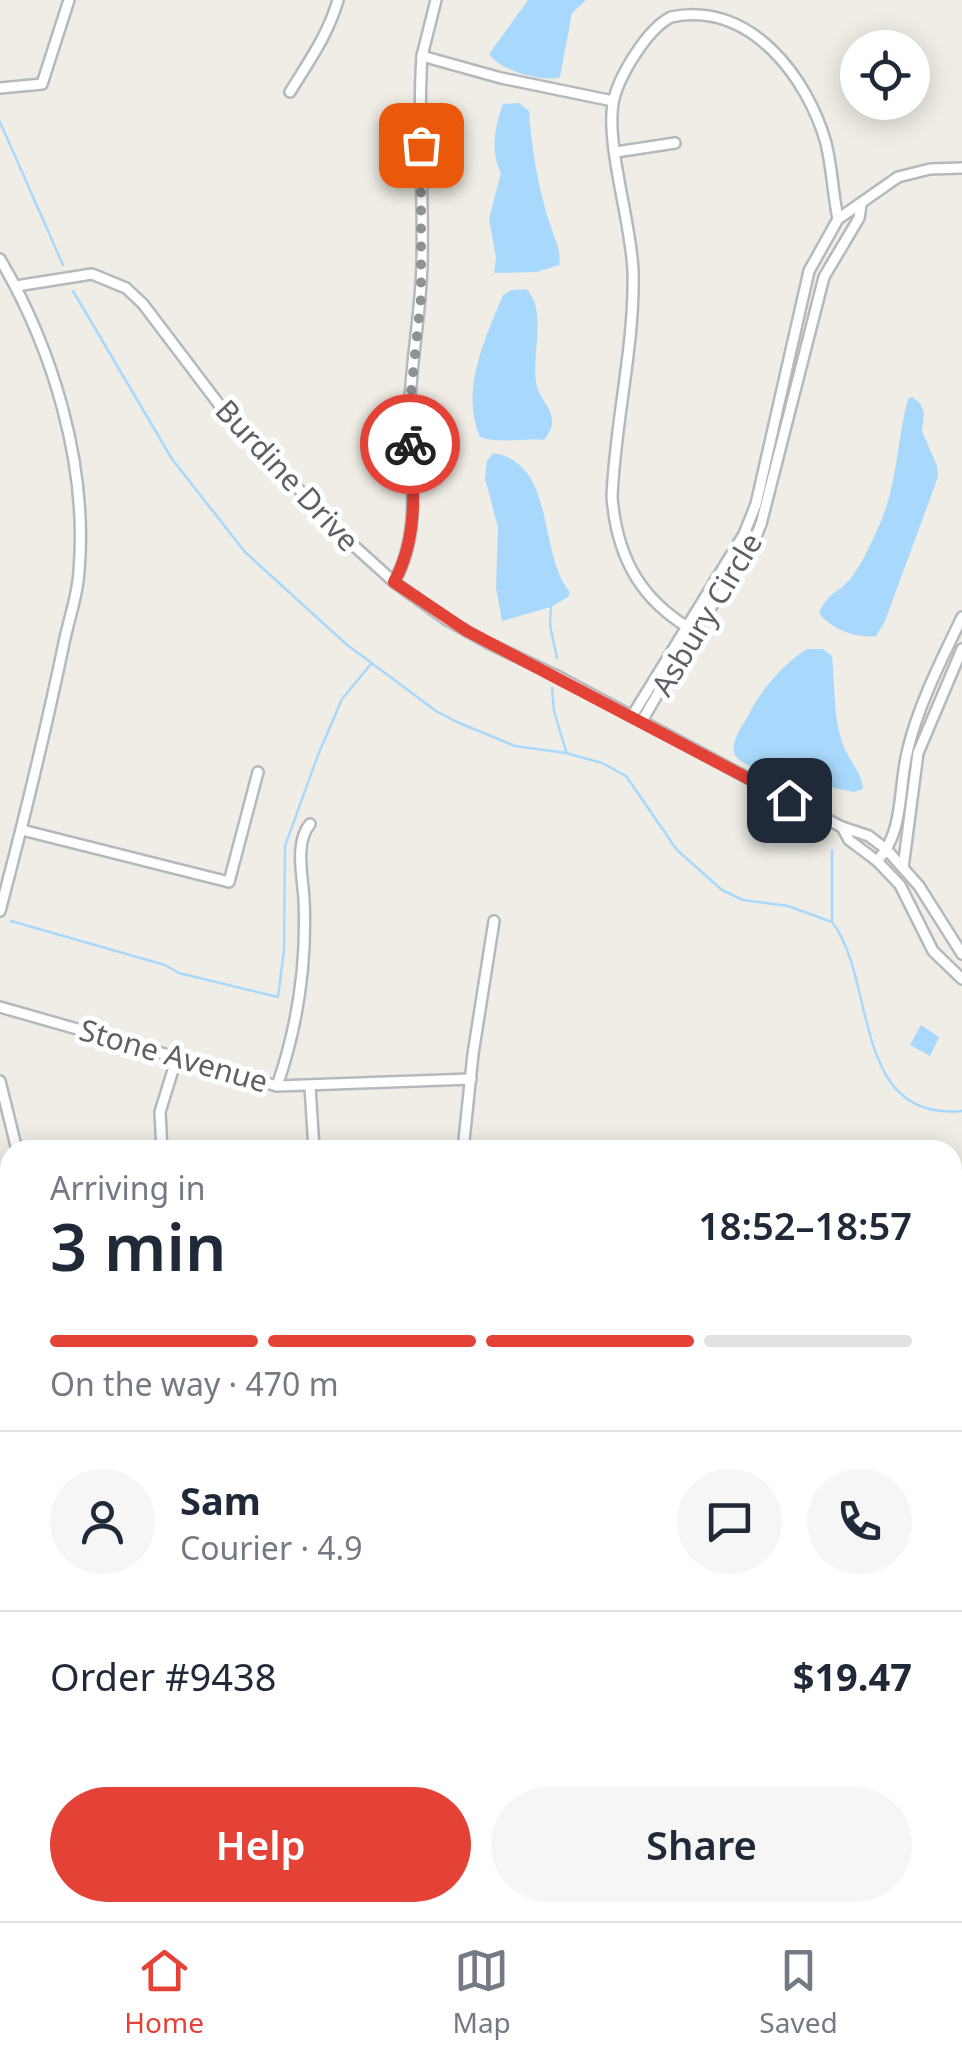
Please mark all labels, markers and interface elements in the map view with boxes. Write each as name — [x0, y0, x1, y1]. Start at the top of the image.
map controls — [840, 30, 930, 120]
button: locate — [840, 30, 930, 120]
pin — [379, 103, 464, 188]
icon: bag — [394, 118, 449, 173]
street label: Burdine Drive — [207, 390, 369, 560]
courier — [360, 394, 460, 494]
icon: bike — [383, 417, 438, 472]
street label: Asbury Circle — [641, 525, 771, 703]
pin — [747, 758, 832, 843]
icon: home — [762, 773, 817, 828]
street label: Stone Avenue — [75, 1009, 273, 1101]
text: Arriving in — [50, 1166, 205, 1209]
text: 18:52–18:57 — [698, 1199, 912, 1251]
text: 3 min — [50, 1202, 226, 1290]
text: On the way · 470 m — [50, 1362, 339, 1405]
button: person — [50, 1469, 155, 1574]
button: chat — [677, 1469, 782, 1574]
button: phone — [807, 1469, 912, 1574]
text: Sam — [180, 1474, 261, 1526]
text: Courier · 4.9 — [180, 1526, 363, 1569]
text: Order #9438 — [50, 1650, 276, 1702]
text: $19.47 — [793, 1650, 912, 1702]
button: Help — [50, 1787, 471, 1902]
button: Share — [491, 1787, 912, 1902]
tab: Home — [124, 1943, 204, 2041]
tab: Map — [452, 1943, 511, 2041]
tab: Saved — [759, 1943, 838, 2041]

